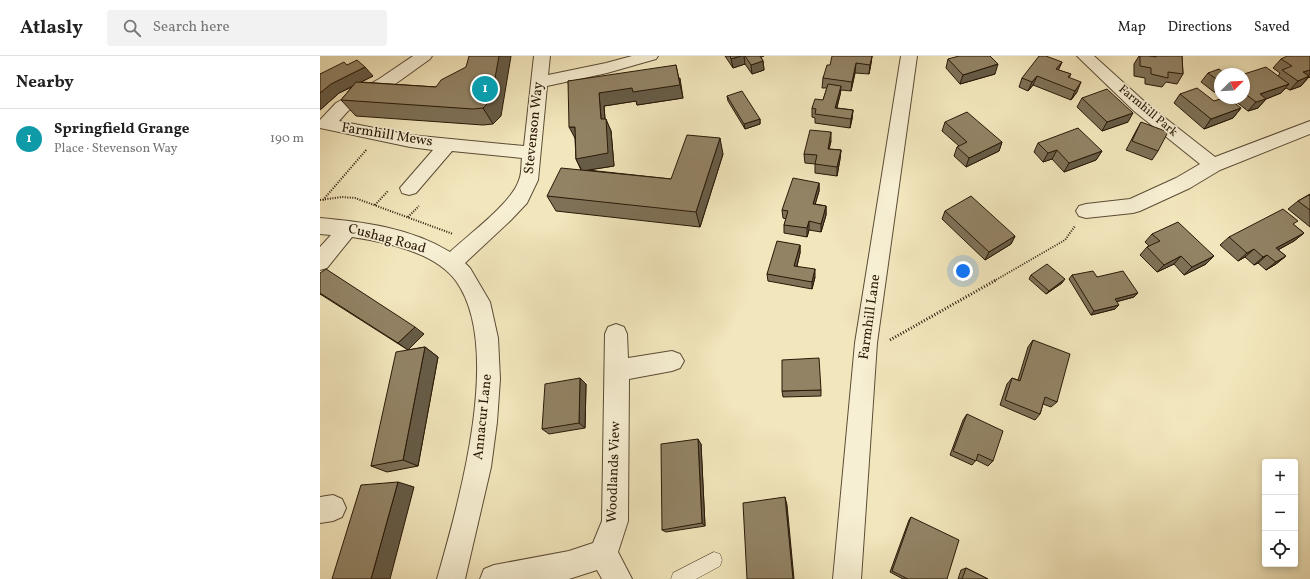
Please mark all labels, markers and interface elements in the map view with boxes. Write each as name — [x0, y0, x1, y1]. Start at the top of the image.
search box — [107, 10, 387, 46]
text: Atlasly — [20, 15, 83, 41]
icon: search — [121, 17, 143, 39]
text: Search here — [153, 17, 230, 38]
text: Map — [1118, 18, 1146, 37]
text: Directions — [1168, 18, 1232, 37]
text: Saved — [1254, 18, 1290, 37]
north arrow — [1214, 68, 1250, 104]
text: Nearby — [16, 71, 74, 94]
pin: 1 — [472, 74, 498, 104]
street label: Stevenson Way — [520, 81, 548, 175]
street label: Farmhill Park — [1115, 82, 1181, 141]
street label: Farmhill Mews — [340, 118, 434, 152]
text: Springfield Grange — [54, 119, 190, 140]
text: 1 — [26, 130, 32, 148]
text: 190 m — [270, 130, 304, 148]
text: Place · Stevenson Way — [54, 140, 178, 158]
street label: Cushag Road — [346, 219, 428, 259]
your location — [953, 261, 973, 281]
street label: Farmhill Lane — [855, 273, 885, 361]
street label: Annacur Lane — [469, 373, 497, 461]
street label: Woodlands View — [603, 421, 625, 523]
map controls — [1262, 459, 1298, 567]
button: + — [1262, 459, 1298, 495]
button: − — [1262, 495, 1298, 531]
button: locate — [1262, 531, 1298, 567]

